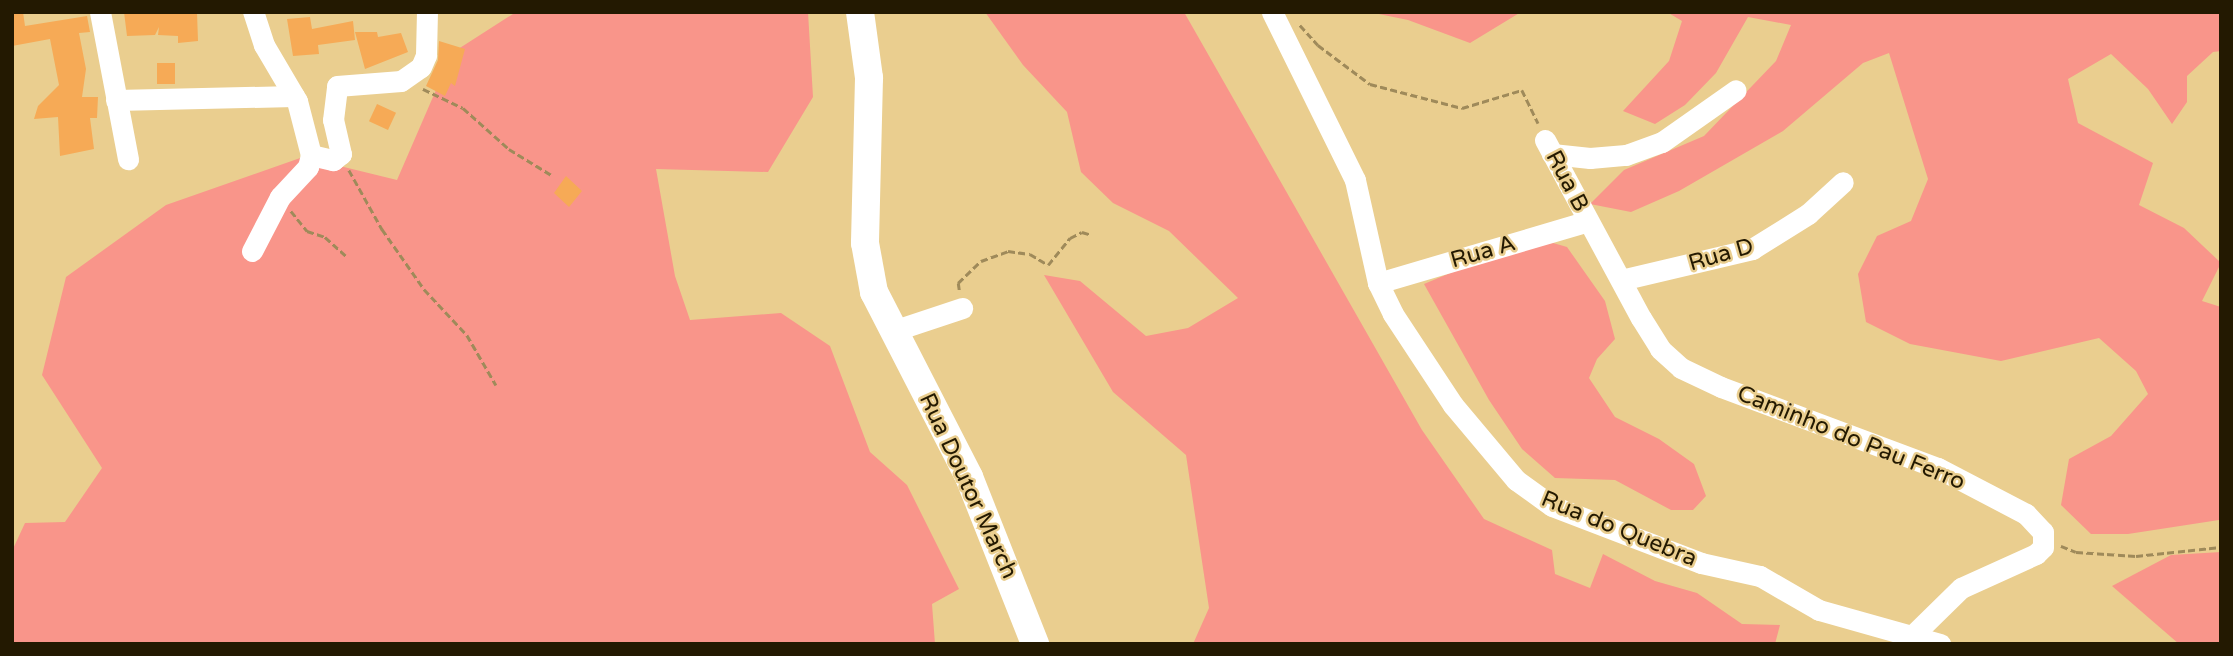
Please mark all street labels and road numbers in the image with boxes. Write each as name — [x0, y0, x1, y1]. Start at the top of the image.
street label: Rua B — [1540, 146, 1594, 216]
street label: Rua A — [1447, 230, 1519, 274]
street label: Rua D — [1685, 233, 1757, 277]
street label: Caminho do Pau Ferro — [1733, 380, 1969, 496]
street label: Rua Doutor March — [913, 389, 1023, 583]
street label: Rua do Quebra — [1537, 485, 1701, 573]

